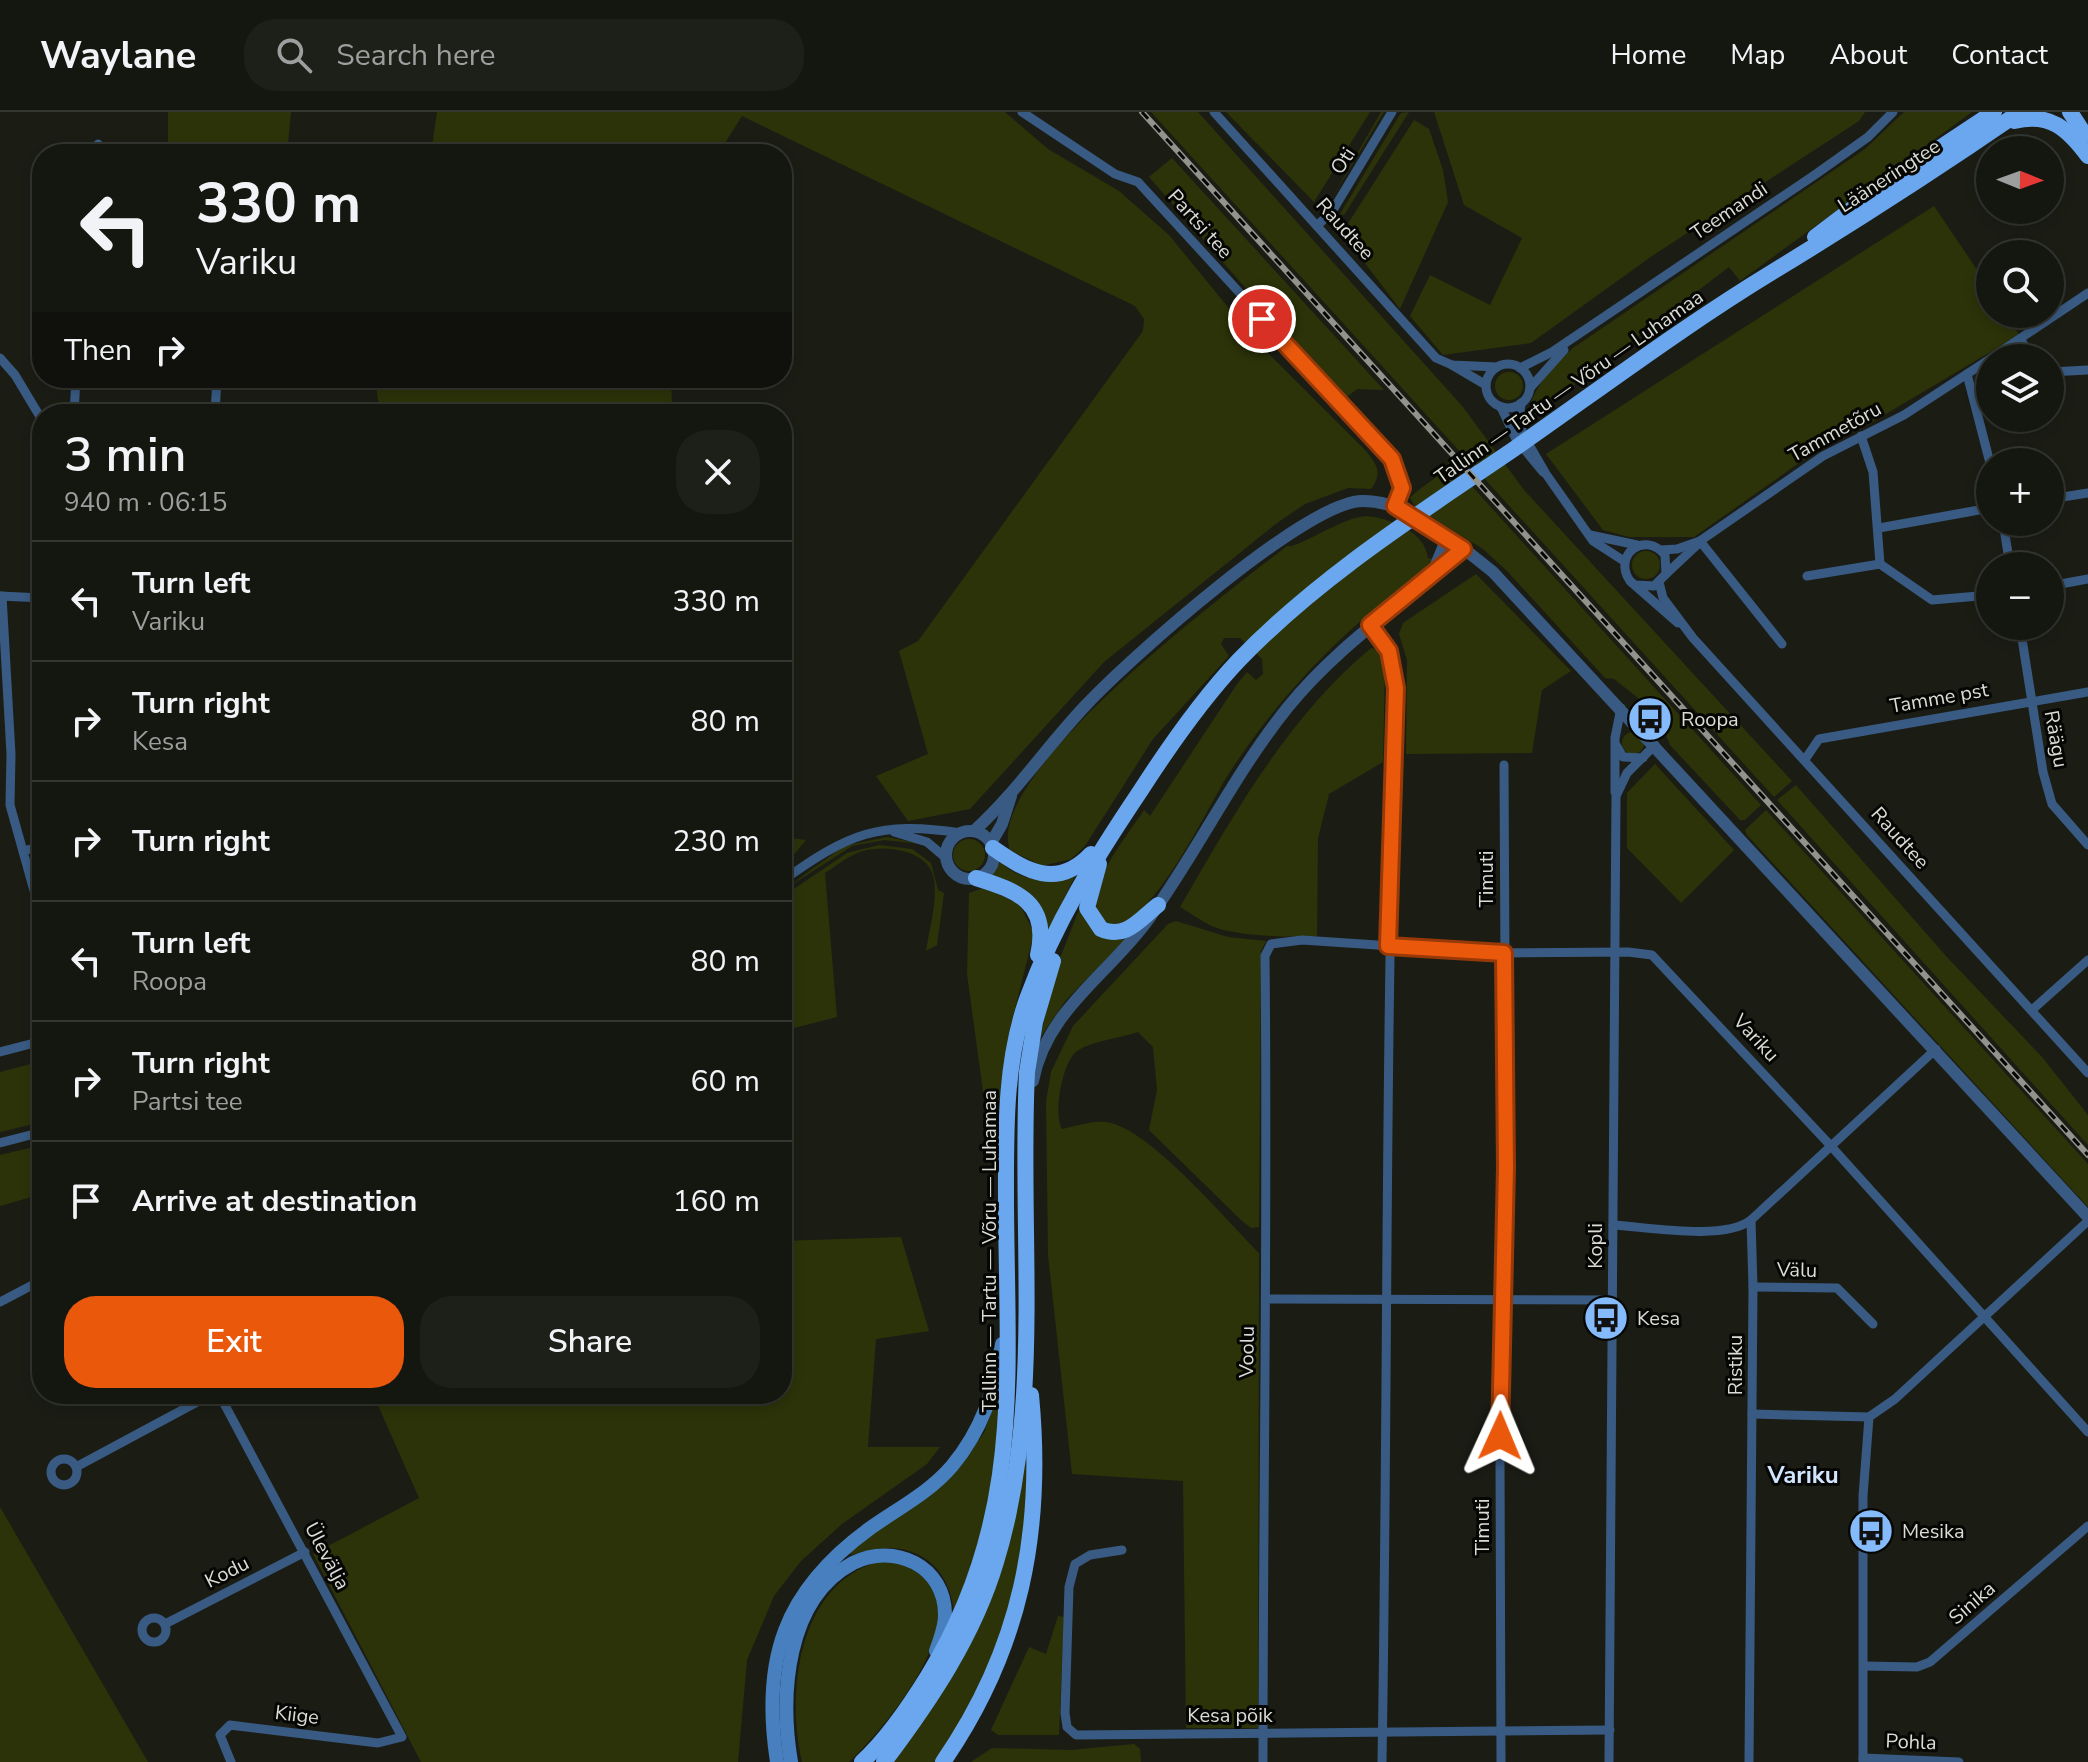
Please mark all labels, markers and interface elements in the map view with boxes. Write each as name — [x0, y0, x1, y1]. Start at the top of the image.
search box — [244, 19, 804, 91]
text: Waylane — [40, 30, 196, 81]
icon: search — [272, 33, 316, 77]
text: Search here — [336, 35, 495, 76]
text: Home — [1611, 36, 1686, 74]
text: Map — [1730, 36, 1785, 74]
text: About — [1829, 36, 1907, 74]
text: Contact — [1951, 36, 2048, 74]
street label: Lääneringtee — [1833, 133, 1945, 219]
north arrow — [1976, 136, 2064, 224]
map controls — [1976, 136, 2064, 640]
street label: Oti — [1324, 142, 1362, 180]
text: 330 m — [196, 165, 361, 242]
street label: Teemandi — [1685, 175, 1773, 247]
icon: left — [64, 176, 168, 280]
street label: Partsi tee — [1162, 183, 1238, 265]
street label: Raudtee — [1310, 192, 1380, 266]
text: Variku — [196, 238, 297, 287]
button: search — [1976, 240, 2064, 328]
street label: Tallinn — Tartu — Võru — Luhamaa — [1429, 283, 1709, 491]
pin — [1228, 285, 1296, 353]
icon: arrive — [1240, 297, 1284, 341]
icon: right — [148, 328, 192, 372]
text: Then — [64, 330, 132, 371]
button: layers — [1976, 344, 2064, 432]
street label: Tammetõru — [1784, 395, 1886, 469]
text: 3 min — [64, 422, 186, 488]
button: close — [676, 430, 760, 514]
button: + — [1976, 448, 2064, 536]
text: 940 m · 06:15 — [64, 485, 227, 520]
button: − — [1976, 552, 2064, 640]
text: Turn left — [132, 563, 250, 604]
icon: left — [64, 579, 108, 623]
text: 330 m — [673, 581, 760, 622]
text: Variku — [132, 604, 205, 639]
street label: Tamme pst — [1888, 676, 1991, 720]
text: Turn right — [132, 683, 270, 724]
bus stop icon: Roopa — [1626, 695, 1674, 743]
icon: right — [64, 699, 108, 743]
text: 80 m — [691, 701, 760, 742]
place label: Roopa — [1681, 706, 1739, 733]
street label: Räägu — [2038, 708, 2074, 770]
text: Kesa — [132, 724, 188, 759]
street label: Raudtee — [1865, 801, 1935, 875]
icon: right — [64, 819, 108, 863]
text: Turn right — [132, 821, 270, 862]
text: 230 m — [673, 821, 760, 862]
street label: Timuti — [1473, 851, 1500, 907]
text: Turn left — [132, 923, 250, 964]
icon: left — [64, 939, 108, 983]
text: 80 m — [691, 941, 760, 982]
text: Roopa — [132, 964, 207, 999]
street label: Variku — [1726, 1007, 1785, 1068]
text: Turn right — [132, 1043, 270, 1084]
icon: right — [64, 1059, 108, 1103]
text: 60 m — [691, 1061, 760, 1102]
text: Partsi tee — [132, 1084, 243, 1119]
street label: Tallinn — Tartu — Võru — Luhamaa — [976, 1090, 1003, 1412]
icon: arrive — [64, 1179, 108, 1223]
text: Arrive at destination — [132, 1181, 417, 1222]
text: 160 m — [673, 1181, 760, 1222]
street label: Kopli — [1582, 1223, 1609, 1269]
street label: Välu — [1776, 1256, 1817, 1284]
bus stop icon: Kesa — [1582, 1294, 1630, 1342]
button: Exit — [64, 1296, 404, 1388]
button: Share — [420, 1296, 760, 1388]
place label: Kesa — [1637, 1305, 1680, 1332]
street label: Voolu — [1233, 1326, 1261, 1379]
street label: Ristiku — [1722, 1335, 1749, 1395]
position arrow — [1458, 1394, 1542, 1478]
district label: Variku — [1766, 1459, 1839, 1491]
street label: Timuti — [1469, 1499, 1496, 1555]
bus stop icon: Mesika — [1847, 1507, 1895, 1555]
street label: Ülevälja — [298, 1518, 356, 1594]
place label: Mesika — [1902, 1518, 1965, 1545]
street label: Kodu — [200, 1549, 254, 1595]
street label: Sinika — [1943, 1575, 2001, 1631]
street label: Kiige — [273, 1699, 321, 1731]
street label: Kesa põik — [1187, 1702, 1274, 1729]
street label: Pohla — [1885, 1728, 1937, 1756]

